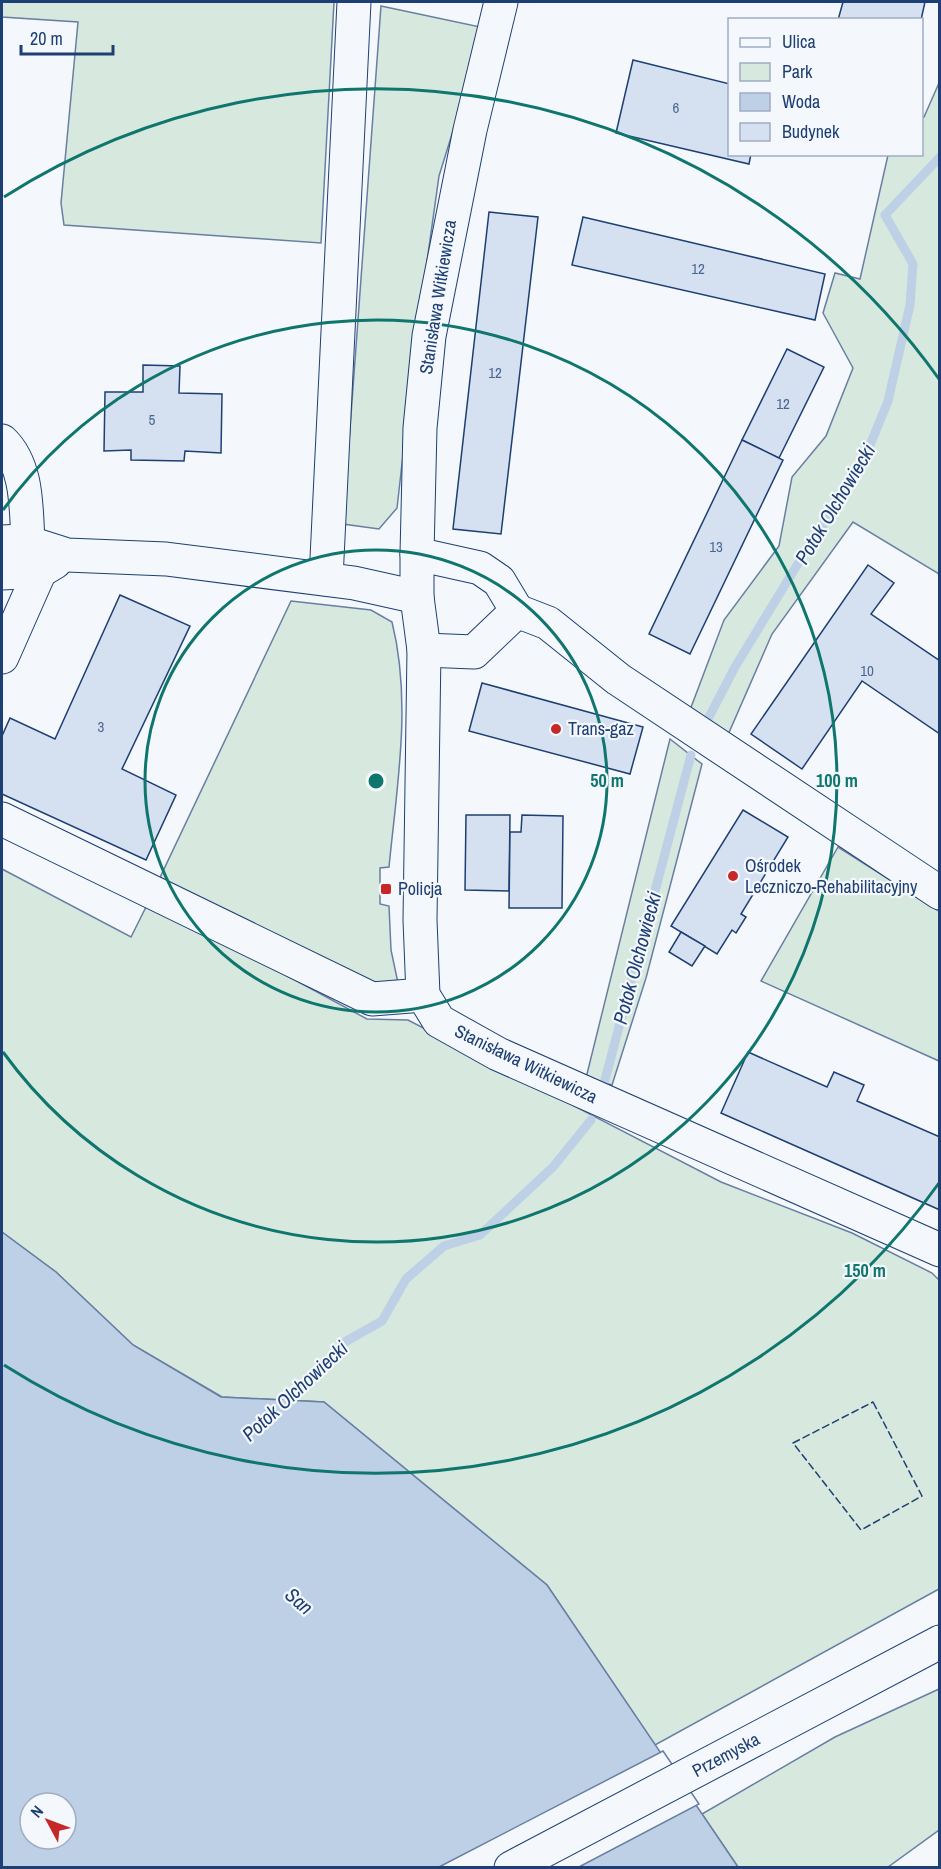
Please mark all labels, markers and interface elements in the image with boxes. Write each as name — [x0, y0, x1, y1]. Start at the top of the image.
scale bar — [21, 18, 112, 56]
legend — [728, 18, 923, 156]
text: 20 m — [30, 26, 63, 51]
text: Ulica — [782, 29, 816, 54]
text: Park — [782, 59, 813, 84]
text: Woda — [782, 89, 820, 114]
house number: 6 — [673, 97, 680, 118]
text: Budynek — [782, 119, 840, 144]
street label: Stanisława Witkiewicza — [413, 218, 462, 376]
house number: 12 — [691, 258, 705, 279]
house number: 12 — [488, 362, 502, 383]
house number: 12 — [776, 393, 790, 414]
house number: 5 — [149, 409, 156, 430]
water label: Potok Olchowiecki — [788, 438, 881, 569]
house number: 13 — [709, 536, 723, 557]
house number: 10 — [860, 660, 874, 681]
house number: 3 — [98, 716, 105, 737]
place label: Trans-gaz — [568, 716, 634, 741]
marker: Trans-gaz — [549, 722, 563, 736]
text: 50 m — [590, 768, 624, 793]
text: 100 m — [816, 768, 858, 793]
centre of rings — [366, 771, 386, 791]
place label: Ośrodek Leczniczo-Rehabilitacyjny — [745, 853, 918, 899]
marker: Ośrodek Leczniczo-Rehabilitacyjny — [726, 869, 740, 883]
place label: Policja — [398, 876, 442, 901]
marker: Policja — [379, 882, 393, 896]
water label: Potok Olchowiecki — [606, 888, 667, 1027]
street label: Stanisława Witkiewicza — [451, 1018, 602, 1109]
text: 150 m — [844, 1258, 886, 1283]
water label: Potok Olchowiecki — [236, 1334, 354, 1447]
water label: San — [279, 1581, 319, 1620]
street label: Przemyska — [688, 1726, 764, 1783]
north arrow — [18, 1791, 78, 1851]
text: N — [25, 1800, 48, 1822]

